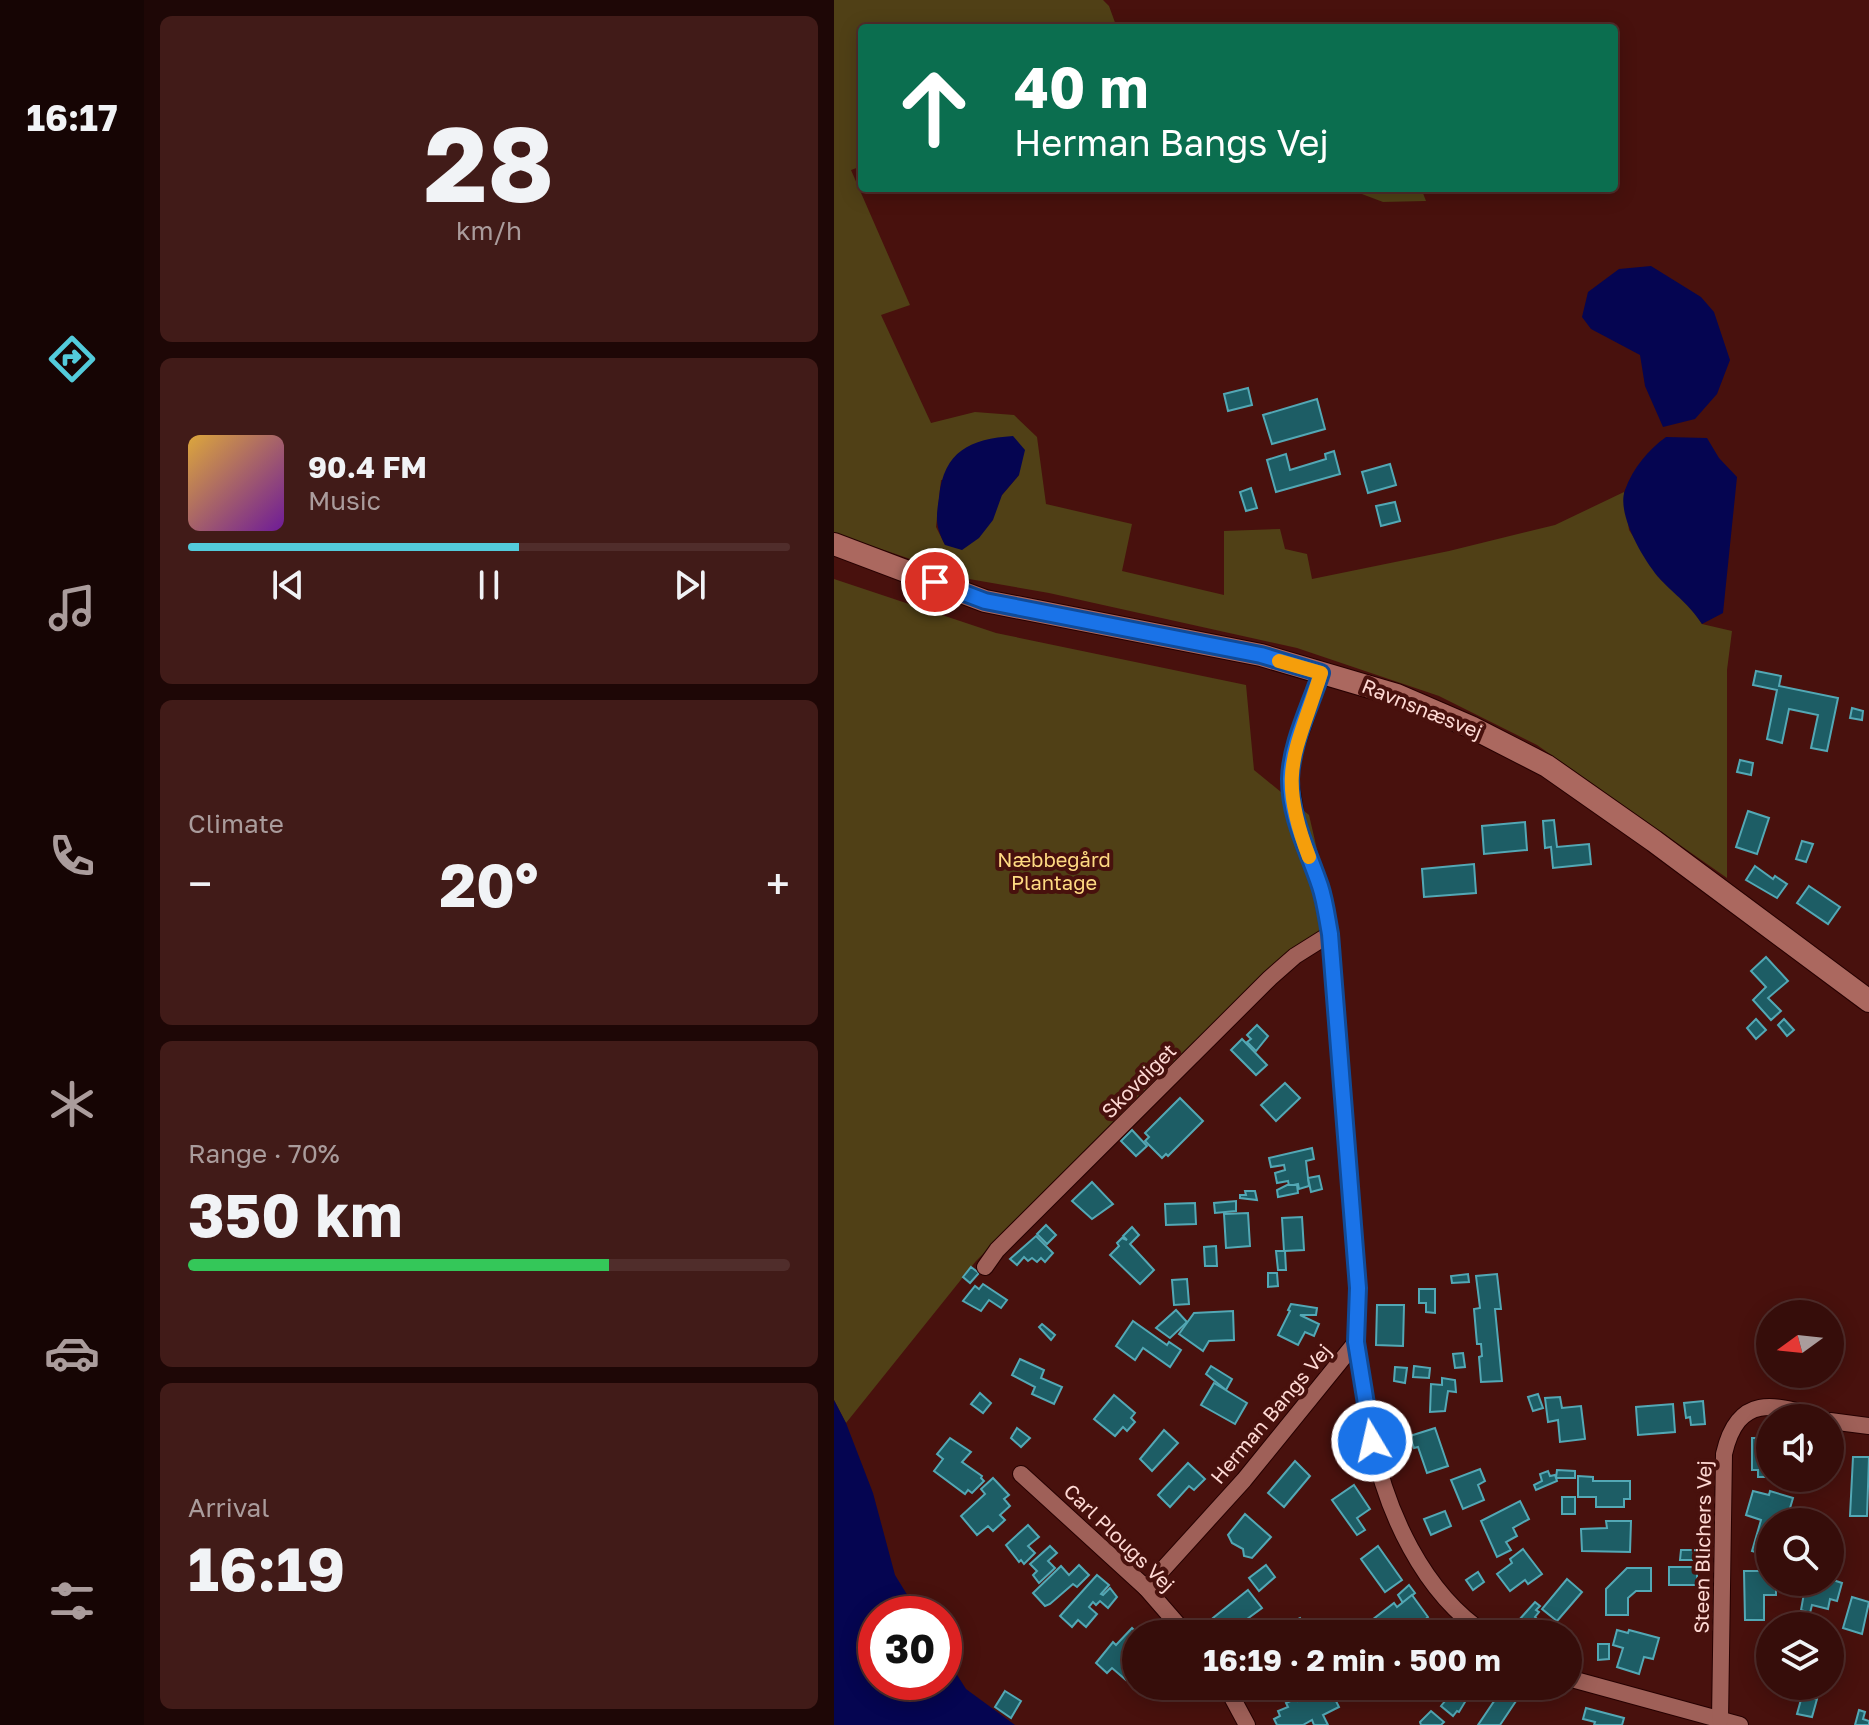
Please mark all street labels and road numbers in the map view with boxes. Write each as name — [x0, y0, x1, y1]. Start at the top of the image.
street label: Ravnsnæsvej — [1359, 673, 1486, 743]
street label: Skovdiget — [1096, 1038, 1181, 1123]
street label: Herman Bangs Vej — [1205, 1339, 1336, 1488]
street label: Steen Blichers Vej — [1688, 1460, 1716, 1634]
street label: Carl Plougs Vej — [1059, 1478, 1180, 1596]

